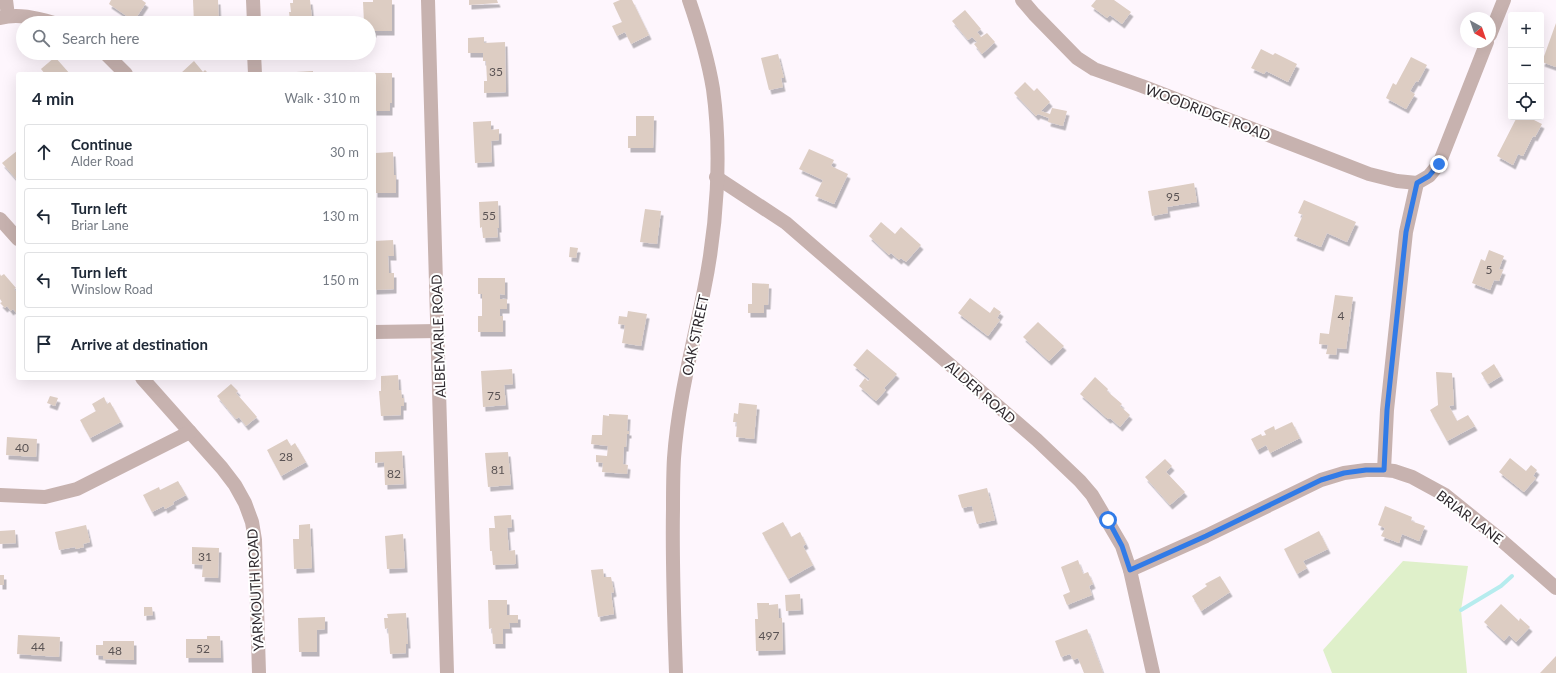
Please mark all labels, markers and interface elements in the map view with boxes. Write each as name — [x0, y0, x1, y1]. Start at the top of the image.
north arrow — [1460, 12, 1496, 48]
map controls — [1508, 12, 1544, 120]
button: + — [1508, 12, 1544, 48]
search box — [16, 16, 376, 60]
icon: search — [30, 27, 52, 49]
text: Search here — [62, 29, 139, 47]
button: − — [1508, 48, 1544, 84]
house number: 35 — [489, 64, 503, 79]
street label: WOODRIDGE ROAD — [1143, 80, 1273, 144]
button: locate — [1508, 84, 1544, 120]
text: 4 min — [32, 88, 74, 109]
text: Walk · 310 m — [284, 90, 360, 106]
text: Continue — [71, 135, 132, 153]
icon: ahead — [33, 141, 55, 163]
text: 30 m — [330, 144, 359, 160]
text: Alder Road — [71, 153, 134, 169]
route end — [1430, 155, 1448, 173]
house number: 95 — [1166, 189, 1180, 204]
text: Turn left — [71, 199, 127, 217]
icon: left — [33, 205, 55, 227]
text: 130 m — [322, 208, 359, 224]
house number: 55 — [482, 208, 496, 223]
text: Briar Lane — [71, 217, 129, 233]
house number: 5 — [1486, 262, 1493, 277]
text: Turn left — [71, 263, 127, 281]
icon: left — [33, 269, 55, 291]
text: 150 m — [322, 272, 359, 288]
street label: ALBEMARLE ROAD — [427, 274, 449, 398]
text: Winslow Road — [71, 281, 153, 297]
street label: OAK STREET — [678, 292, 712, 377]
house number: 4 — [1338, 308, 1345, 323]
icon: arrive — [33, 333, 55, 355]
text: Arrive at destination — [71, 335, 208, 353]
street label: ALDER ROAD — [942, 357, 1020, 427]
house number: 75 — [487, 388, 501, 403]
house number: 40 — [15, 440, 29, 455]
house number: 28 — [279, 449, 293, 464]
house number: 81 — [491, 462, 505, 477]
house number: 82 — [387, 466, 401, 481]
street label: BRIAR LANE — [1433, 486, 1507, 548]
route start — [1099, 511, 1117, 529]
street label: YARMOUTH ROAD — [243, 528, 267, 652]
house number: 31 — [198, 549, 212, 564]
house number: 497 — [759, 628, 779, 643]
house number: 44 — [31, 639, 45, 654]
house number: 52 — [196, 641, 210, 656]
house number: 48 — [108, 643, 122, 658]

